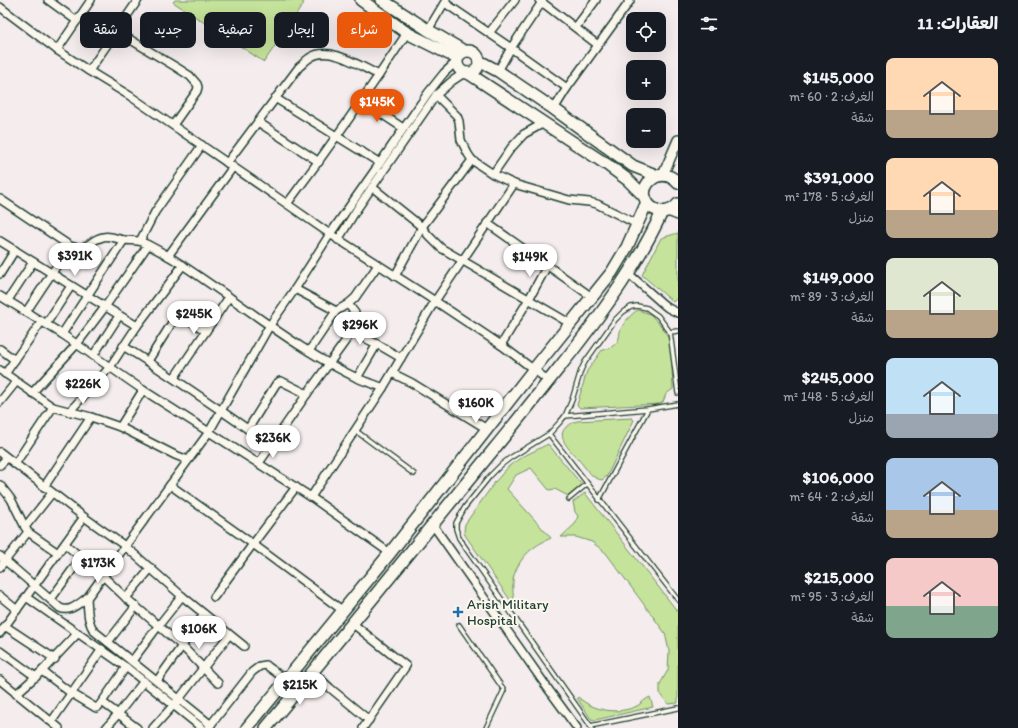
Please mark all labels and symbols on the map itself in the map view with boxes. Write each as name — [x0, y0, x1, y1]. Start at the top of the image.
pin: $145K — [349, 89, 405, 123]
pin: $391K — [47, 243, 103, 277]
pin: $149K — [502, 244, 558, 278]
pin: $245K — [166, 301, 222, 335]
pin: $296K — [332, 312, 388, 346]
pin: $226K — [55, 371, 111, 405]
pin: $160K — [448, 390, 504, 424]
pin: $236K — [245, 425, 301, 459]
pin: $173K — [70, 550, 126, 584]
place label: Arish Military Hospital — [467, 596, 549, 629]
marker: Arish Military Hospital — [452, 606, 464, 618]
pin: $106K — [171, 616, 227, 650]
pin: $215K — [272, 672, 328, 706]

